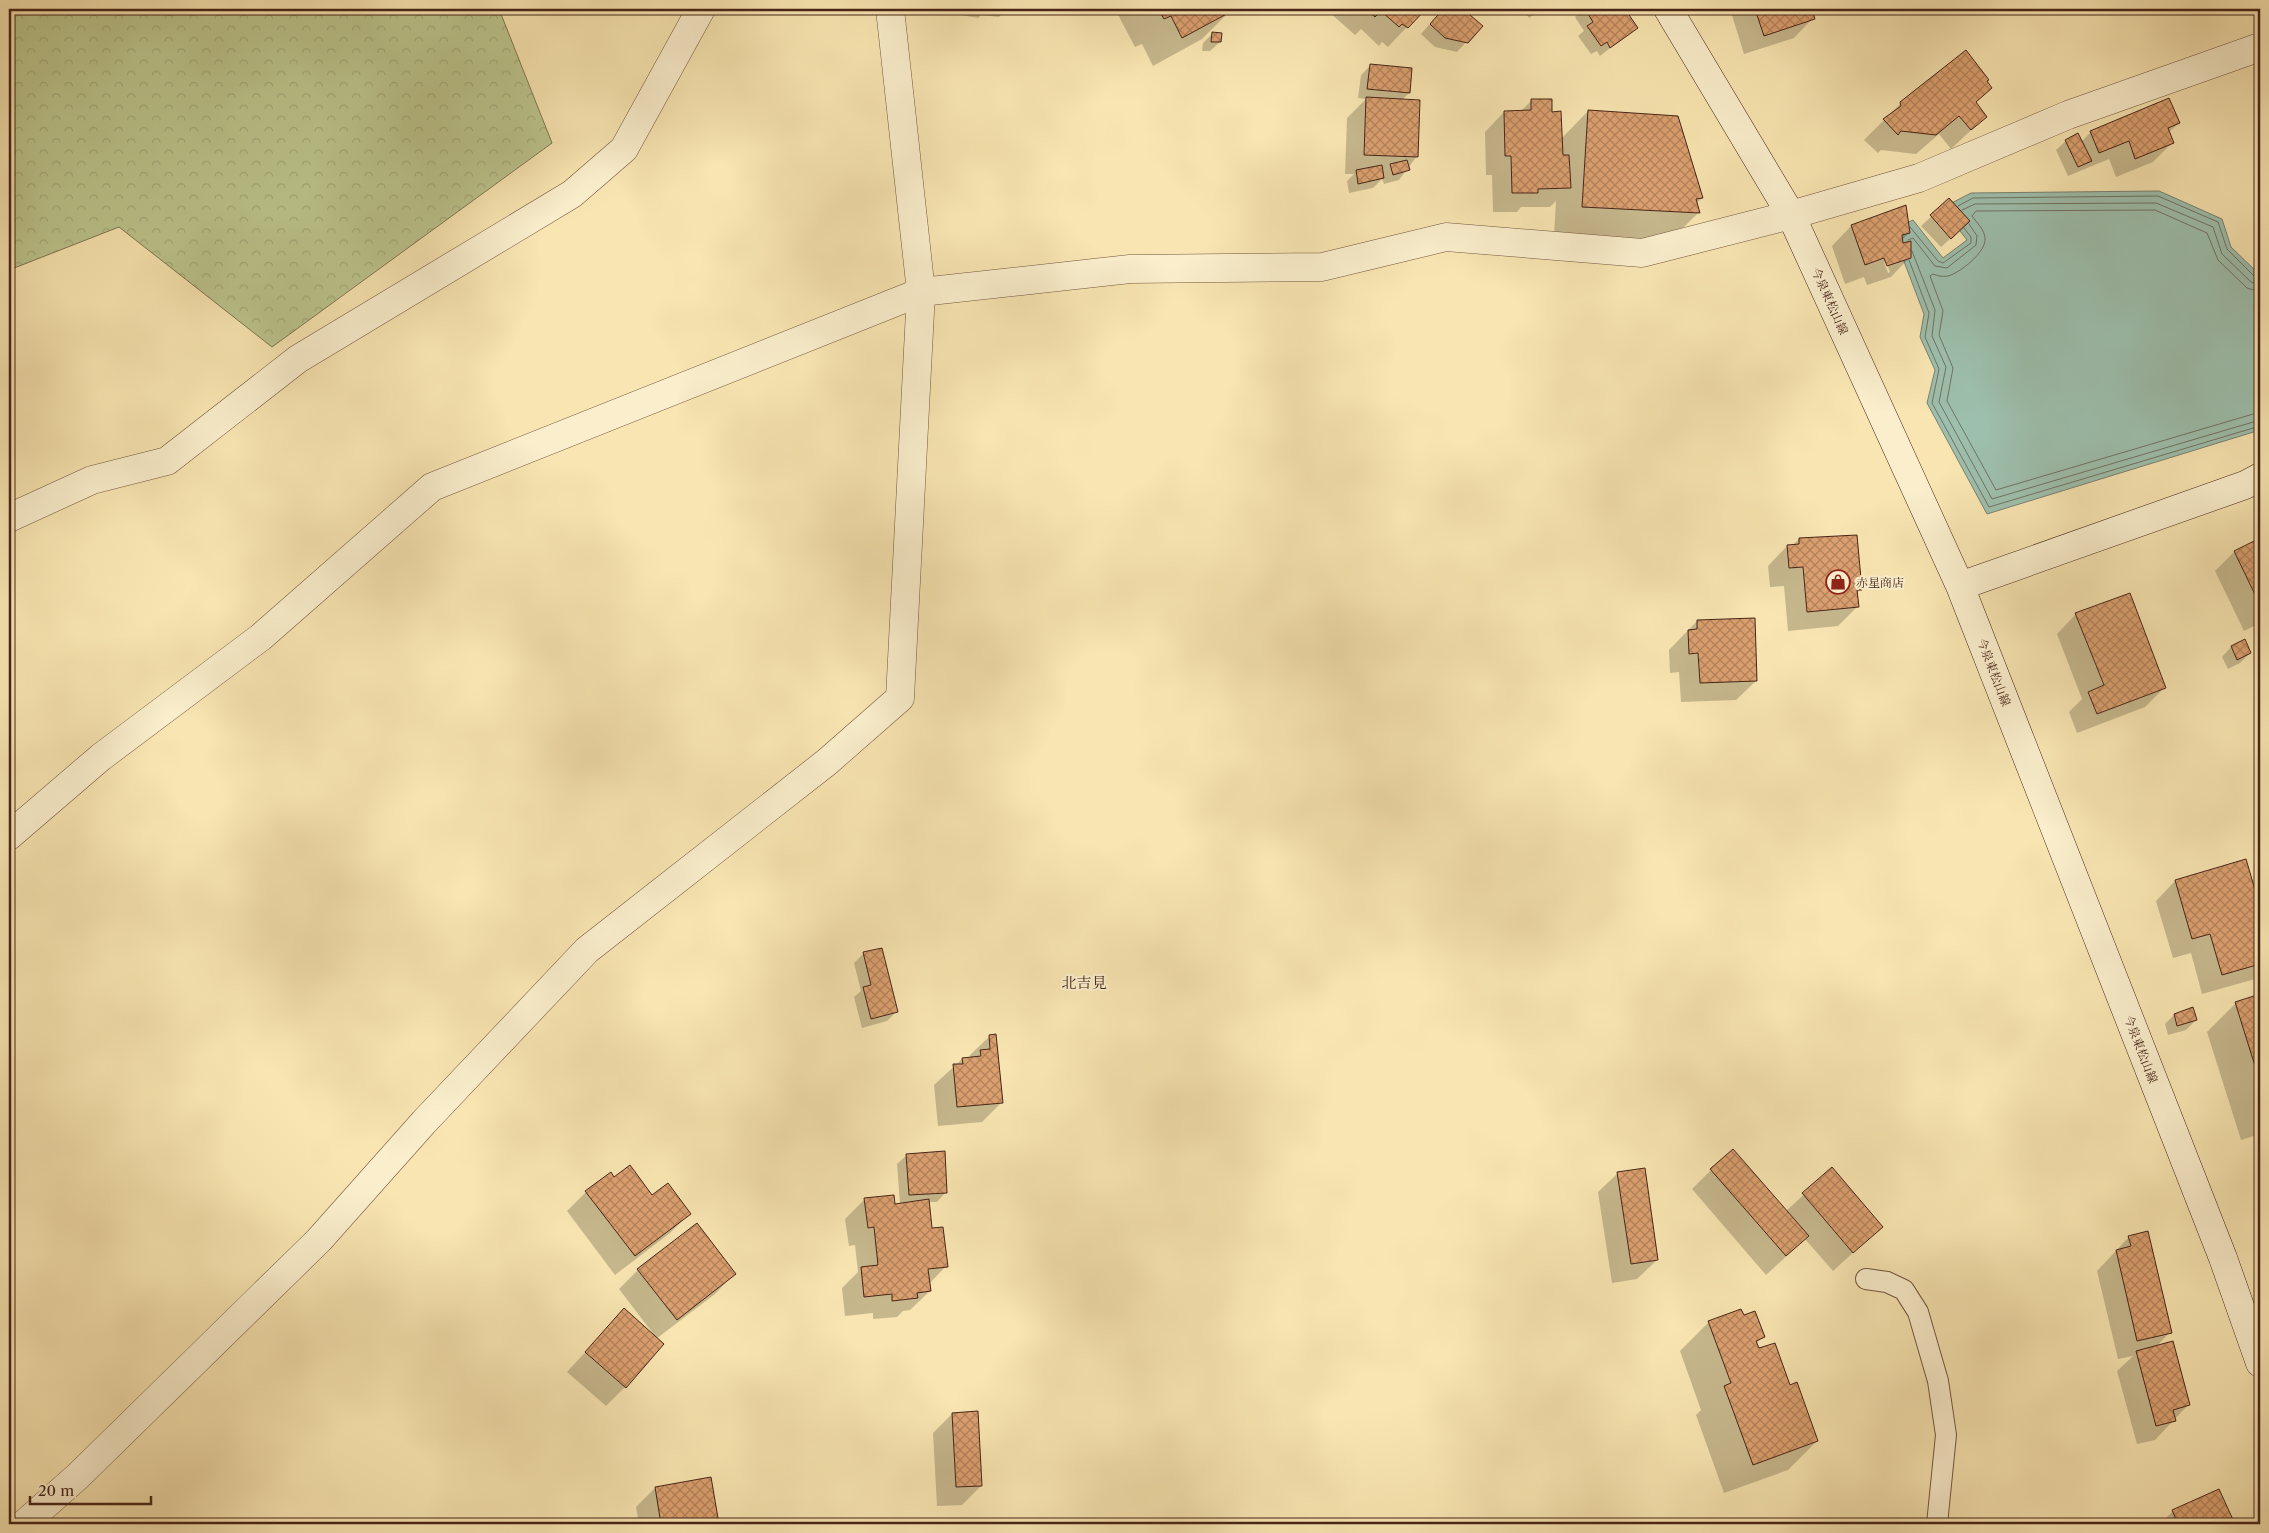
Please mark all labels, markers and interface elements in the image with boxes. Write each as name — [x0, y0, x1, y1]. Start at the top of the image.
street label: 今泉東松山線 — [1809, 265, 1851, 337]
shop icon: 赤星商店 — [1825, 569, 1851, 595]
place label: 赤星商店 — [1856, 575, 1904, 590]
street label: 今泉東松山線 — [1974, 636, 2014, 708]
district label: 北吉見 — [1061, 973, 1107, 992]
street label: 今泉東松山線 — [2121, 1013, 2161, 1085]
scale bar — [30, 1473, 151, 1505]
text: 20 m — [38, 1481, 74, 1500]

